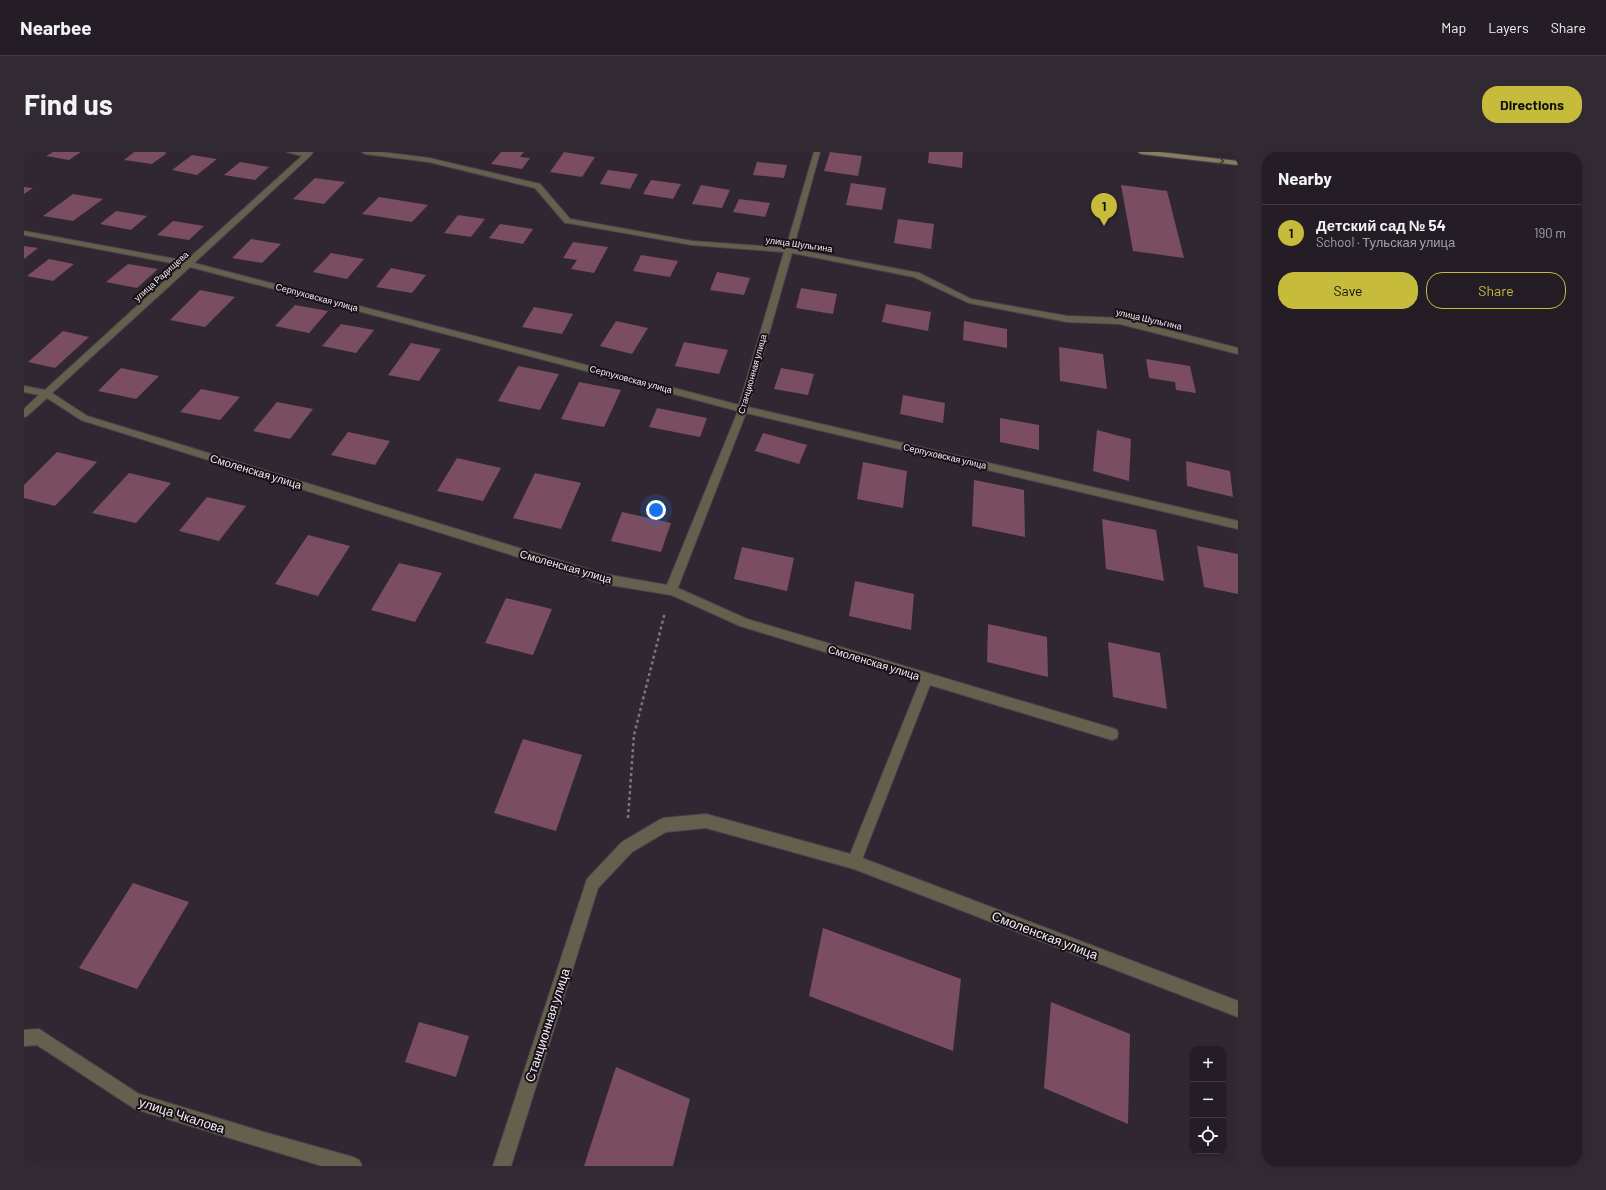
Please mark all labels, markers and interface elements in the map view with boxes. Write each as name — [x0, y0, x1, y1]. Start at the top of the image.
text: Nearbee — [20, 16, 92, 39]
text: Map — [1441, 19, 1466, 36]
text: Layers — [1488, 19, 1529, 36]
text: Share — [1551, 19, 1586, 36]
button: Directions — [1482, 86, 1582, 123]
text: Find us — [24, 87, 113, 121]
one-way arrow — [1218, 157, 1224, 166]
text: Nearby — [1278, 168, 1332, 188]
pin: 1 — [1091, 193, 1117, 226]
text: Детский сад № 54 — [1316, 216, 1446, 234]
text: 1 — [1289, 225, 1293, 241]
text: 190 m — [1534, 225, 1566, 241]
street label: улица Шульгина — [765, 234, 833, 254]
text: School · Тульская улица — [1316, 234, 1455, 250]
street label: улица Радищева — [131, 249, 191, 303]
button: Save — [1278, 272, 1418, 309]
button: Share — [1426, 272, 1566, 309]
street label: Серпуховская улица — [275, 281, 359, 313]
street label: улица Шульгина — [1115, 306, 1183, 332]
street label: Станционная улица — [735, 333, 769, 415]
street label: Серпуховская улица — [589, 363, 673, 395]
street label: Серпуховская улица — [902, 441, 988, 471]
street label: Смоленская улица — [209, 451, 304, 491]
your location — [646, 500, 666, 520]
street label: Смоленская улица — [519, 547, 614, 586]
street label: Смоленская улица — [827, 642, 922, 682]
street label: Смоленская улица — [990, 907, 1101, 963]
street label: Станционная улица — [521, 965, 573, 1084]
map controls — [1190, 1046, 1226, 1154]
button: + — [1190, 1046, 1226, 1082]
button: − — [1190, 1082, 1226, 1118]
street label: улица Чкалова — [137, 1094, 228, 1137]
button: locate — [1190, 1118, 1226, 1154]

